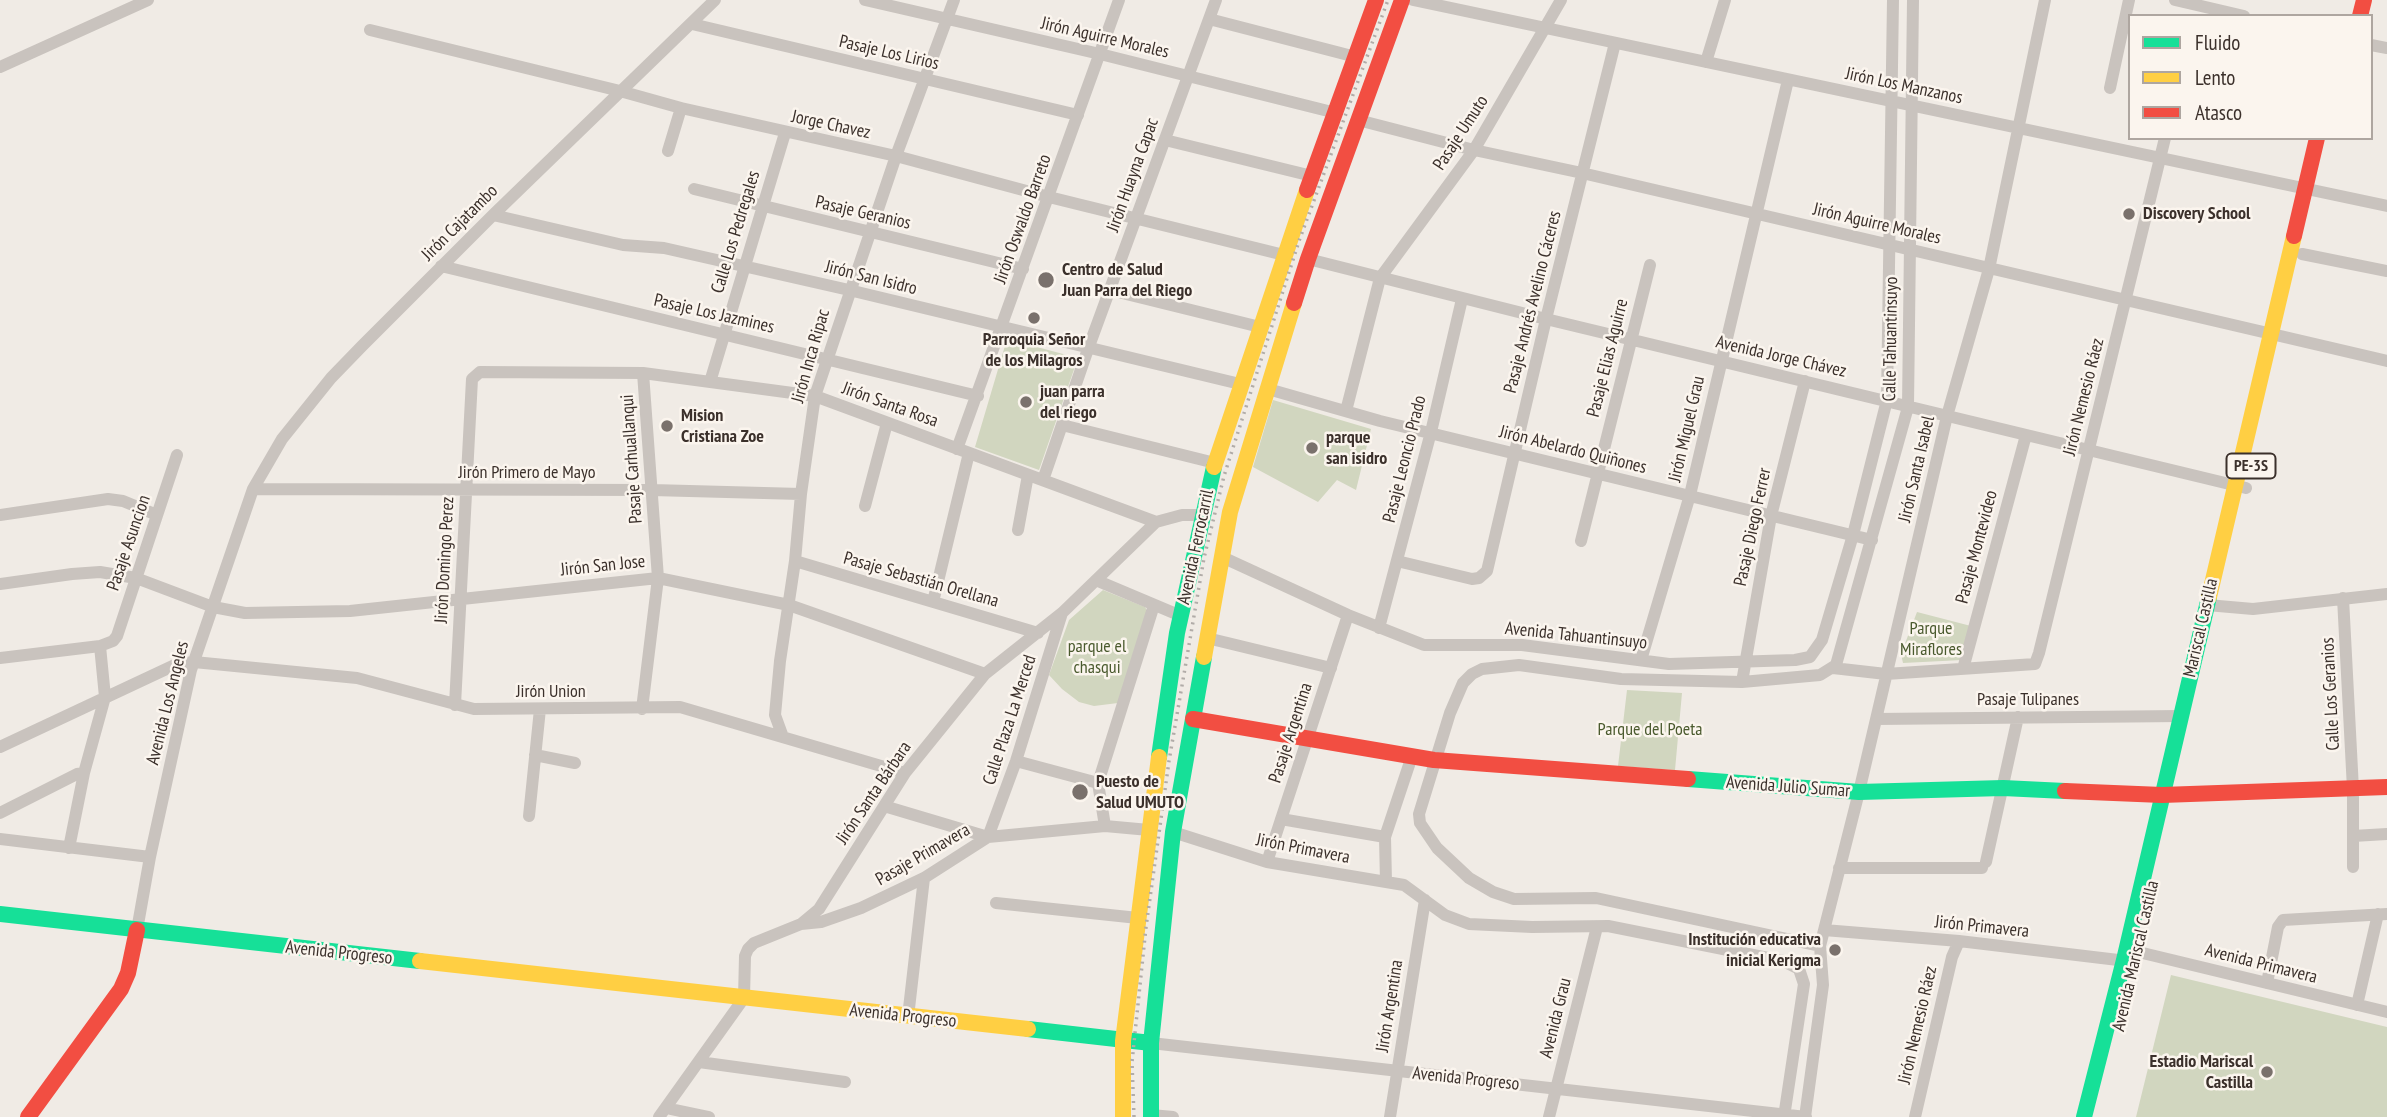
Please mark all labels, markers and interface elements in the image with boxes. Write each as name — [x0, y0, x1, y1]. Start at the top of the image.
street label: Jirón Aguirre Morales — [1039, 13, 1171, 63]
legend — [2128, 14, 2373, 140]
text: Fluido — [2195, 29, 2240, 56]
street label: Pasaje Los Lirios — [837, 31, 941, 75]
street label: Jirón Los Manzanos — [1844, 63, 1964, 109]
text: Lento — [2195, 64, 2235, 91]
street label: Pasaje Umuto — [1429, 92, 1493, 174]
text: Atasco — [2195, 99, 2242, 126]
street label: Jorge Chavez — [790, 106, 872, 144]
street label: Jirón Huayna Capac — [1102, 115, 1164, 235]
street label: Jirón Oswaldo Barreto — [990, 152, 1056, 286]
street label: Calle Los Pedregales — [707, 168, 765, 296]
street label: Jirón Cajatambo — [418, 181, 502, 265]
street label: Pasaje Geranios — [813, 192, 913, 234]
street label: Jirón Aguirre Morales — [1811, 199, 1943, 249]
place label: Discovery School — [2143, 203, 2250, 225]
marker: Discovery School — [2121, 206, 2137, 222]
street label: Pasaje Andrés Avelino Cáceres — [1500, 209, 1566, 395]
street label: Jirón San Isidro — [823, 256, 919, 300]
place label: Centro de Salud Juan Parra del Riego — [1062, 259, 1192, 302]
marker: Centro de Salud Juan Parra del Riego — [1036, 270, 1056, 290]
street label: Calle Tahuantinsuyo — [1879, 277, 1903, 401]
street label: Pasaje Los Jazmines — [652, 290, 776, 338]
street label: Pasaje Elias Aguirre — [1583, 297, 1633, 419]
street label: Jirón Inca Ripac — [787, 307, 835, 405]
marker: Parroquia Señor de los Milagros — [1026, 310, 1042, 326]
place label: Parroquia Señor de los Milagros — [983, 329, 1085, 372]
street label: Avenida Jorge Chávez — [1714, 331, 1848, 383]
street label: Jirón Nemesio Ráez — [2059, 336, 2109, 458]
street label: Jirón Miguel Grau — [1664, 374, 1710, 484]
street label: Jirón Santa Rosa — [839, 378, 941, 432]
place label: juan parra del riego — [1040, 381, 1105, 424]
street label: Pasaje Leoncio Prado — [1379, 393, 1431, 525]
street label: Pasaje Carhuallanqui — [617, 394, 647, 524]
marker: juan parra del riego — [1018, 394, 1034, 410]
place label: Mision Cristiana Zoe — [681, 405, 764, 448]
street label: Jirón Santa Isabel — [1894, 414, 1940, 524]
marker: Mision Cristiana Zoe — [659, 418, 675, 434]
street label: Jirón Abelardo Quiñones — [1497, 421, 1649, 479]
place label: parque san isidro — [1326, 427, 1387, 470]
marker: parque san isidro — [1304, 440, 1320, 456]
road number: PE-3S — [2226, 453, 2276, 478]
street label: Jirón Primero de Mayo — [458, 462, 596, 484]
street label: Pasaje Diego Ferrer — [1730, 466, 1776, 588]
street label: Avenida Ferrocarril — [1173, 487, 1219, 607]
street label: Pasaje Montevideo — [1952, 488, 2002, 606]
street label: Pasaje Asuncion — [103, 492, 155, 594]
street label: Jirón Domingo Perez — [431, 496, 459, 624]
street label: Pasaje Sebastián Orellana — [841, 548, 1001, 612]
street label: Jirón San Jose — [560, 551, 646, 581]
street label: Mariscal Castilla — [2179, 576, 2223, 680]
street label: Avenida Tahuantinsuyo — [1504, 618, 1648, 654]
park label: Parque Miraflores — [1900, 618, 1962, 660]
park label: parque el chasqui — [1068, 636, 1126, 678]
street label: Calle Los Geranios — [2317, 637, 2345, 751]
street label: Avenida Los Angeles — [142, 639, 194, 767]
street label: Calle Plaza La Merced — [979, 652, 1041, 788]
street label: Pasaje Argentina — [1265, 680, 1317, 786]
street label: Jirón Union — [516, 681, 586, 703]
street label: Pasaje Tulipanes — [1977, 689, 2079, 711]
park label: Parque del Poeta — [1598, 719, 1702, 741]
street label: Jirón Santa Bárbara — [832, 738, 916, 848]
place label: Puesto de Salud UMUTO — [1096, 771, 1184, 814]
street label: Avenida Julio Sumar — [1725, 772, 1851, 802]
marker: Puesto de Salud UMUTO — [1070, 782, 1090, 802]
street label: Pasaje Primavera — [872, 819, 974, 891]
street label: Jirón Primavera — [1255, 829, 1351, 869]
street label: Avenida Mariscal Castilla — [2108, 879, 2164, 1033]
street label: Jirón Primavera — [1934, 911, 2030, 943]
place label: Institución educativa inicial Kerigma — [1688, 929, 1821, 972]
street label: Avenida Progreso — [284, 937, 394, 969]
street label: Avenida Primavera — [2203, 940, 2319, 988]
marker: Institución educativa inicial Kerigma — [1827, 942, 1843, 958]
street label: Jirón Argentina — [1372, 958, 1408, 1054]
street label: Jirón Nemesio Ráez — [1894, 964, 1942, 1086]
street label: Avenida Grau — [1536, 976, 1576, 1060]
street label: Avenida Progreso — [848, 1000, 958, 1032]
place label: Estadio Mariscal Castilla — [2149, 1051, 2253, 1094]
street label: Avenida Progreso — [1411, 1063, 1521, 1095]
marker: Estadio Mariscal Castilla — [2259, 1064, 2275, 1080]

